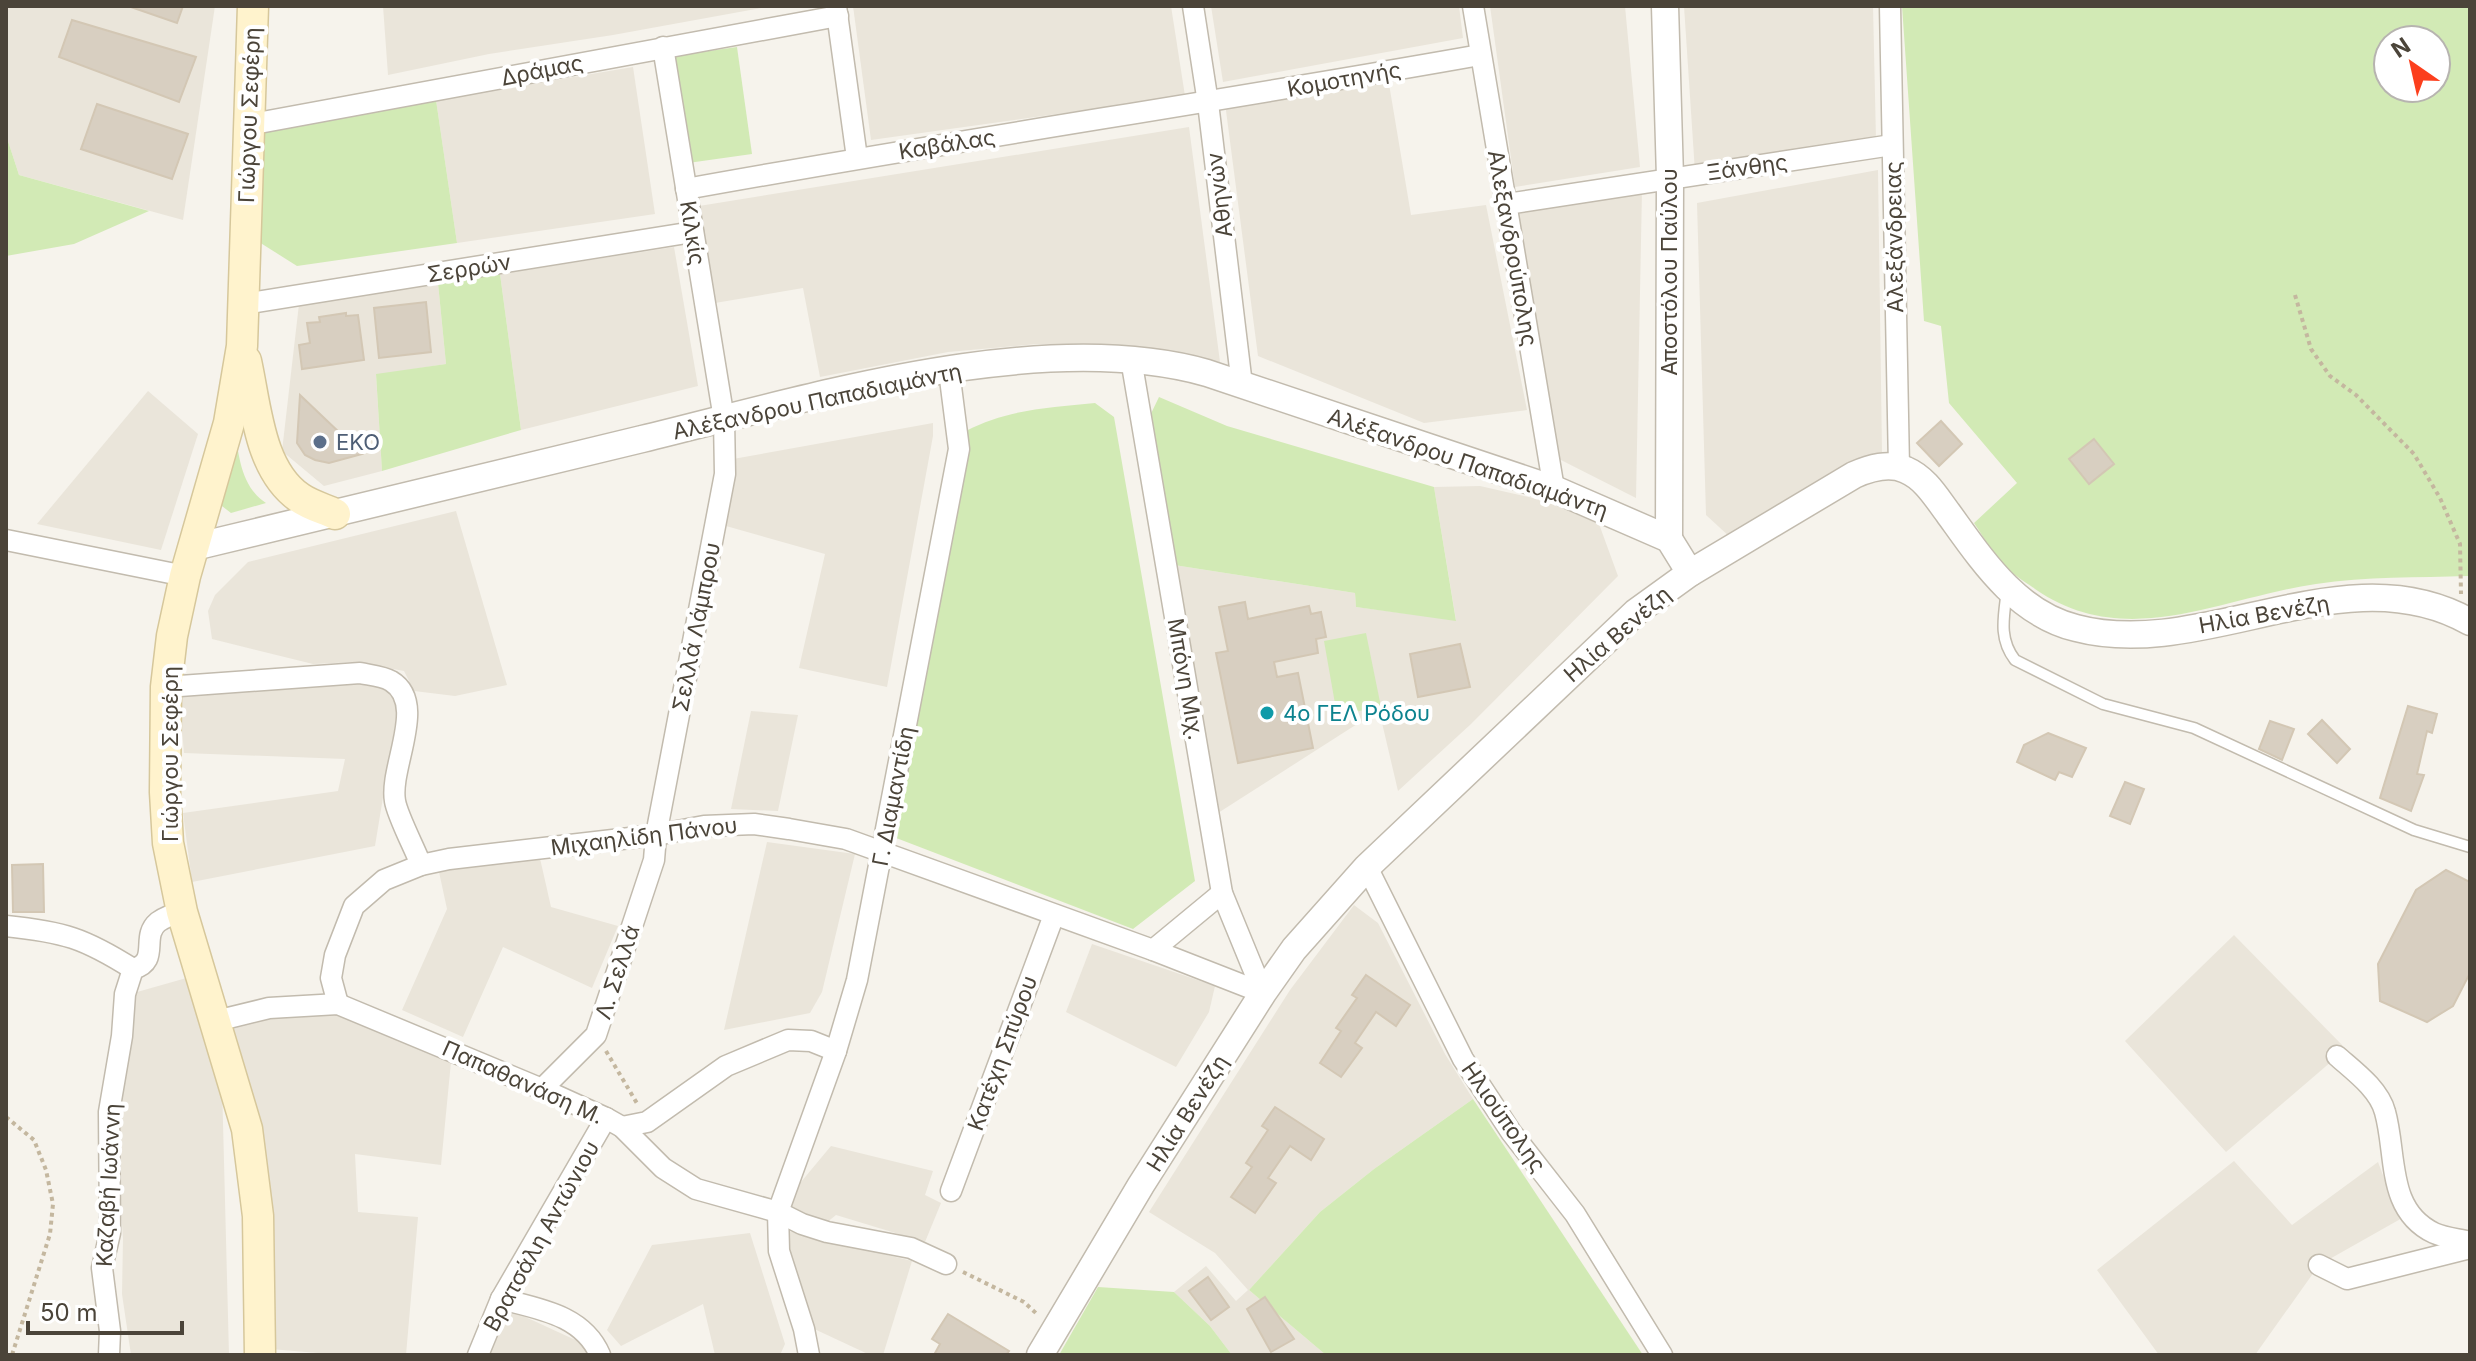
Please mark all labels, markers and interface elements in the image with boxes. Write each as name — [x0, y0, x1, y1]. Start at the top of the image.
north arrow — [2372, 24, 2452, 104]
street label: Γιώργου Σεφέρη — [233, 27, 265, 203]
text: N — [2387, 32, 2415, 63]
street label: Δράμας — [499, 49, 585, 91]
street label: Κομοτηνής — [1285, 56, 1403, 102]
street label: Καβάλας — [897, 124, 997, 164]
street label: Αλεξανδρούπολης — [1483, 148, 1543, 348]
street label: Ξάνθης — [1705, 148, 1789, 186]
street label: Αθηνών — [1201, 151, 1237, 239]
street label: Αλεξάνδρειας — [1880, 161, 1908, 313]
street label: Αποστόλου Παύλου — [1656, 168, 1682, 376]
street label: Κιλκίς — [675, 199, 711, 267]
street label: Σερρών — [425, 249, 513, 287]
street label: Αλέξανδρου Παπαδιαμάντη — [670, 358, 964, 444]
street label: Αλέξανδρου Παπαδιαμάντη — [1324, 403, 1612, 523]
place label: EKO — [336, 429, 380, 455]
marker: EKO — [311, 433, 329, 451]
street label: Σελλά Λάμπρου — [667, 540, 725, 714]
street label: Ηλία Βενέζη — [1558, 581, 1676, 687]
street label: Ηλία Βενέζη — [2197, 590, 2331, 638]
street label: Μπόνη Μιχ. — [1163, 616, 1209, 742]
street label: Γιώργου Σεφέρη — [157, 666, 183, 842]
place label: 4ο ΓΕΛ Ρόδου — [1283, 700, 1430, 726]
marker: 4ο ΓΕΛ Ρόδου — [1258, 704, 1276, 722]
street label: Γ. Διαμαντίδη — [867, 724, 919, 868]
street label: Μιχαηλίδη Πάνου — [549, 812, 739, 860]
street label: Λ. Σελλά — [590, 922, 644, 1022]
street label: Κατέχη Σπύρου — [962, 972, 1042, 1134]
street label: Παπαθανάση Μ. — [438, 1035, 608, 1129]
street label: Ηλία Βενέζη — [1141, 1050, 1233, 1176]
street label: Ηλιούπολης — [1456, 1057, 1552, 1177]
street label: Καζαβή Ιωάννη — [91, 1103, 125, 1267]
street label: Βρατσάλη Αντώνιου — [478, 1136, 604, 1336]
scale bar — [28, 1285, 182, 1335]
text: 50 m — [40, 1298, 98, 1327]

